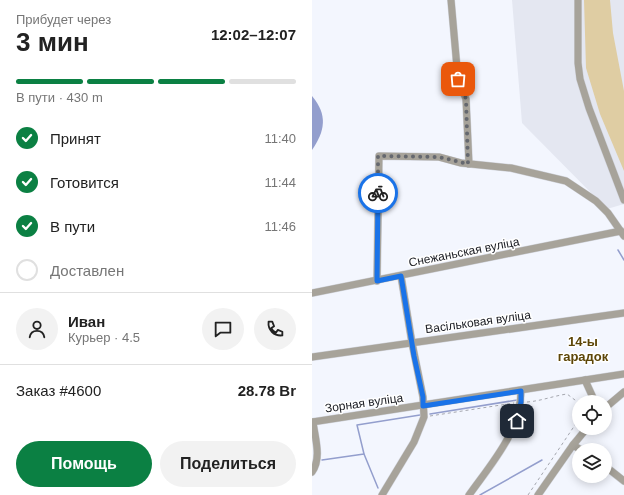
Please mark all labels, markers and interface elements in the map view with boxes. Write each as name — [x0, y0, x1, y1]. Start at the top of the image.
text: Прибудет через — [16, 12, 111, 27]
text: 12:02–12:07 — [211, 26, 296, 43]
text: 3 мин — [16, 27, 89, 57]
pin — [441, 62, 475, 96]
icon: bag — [447, 68, 469, 90]
text: В пути · 430 m — [16, 90, 103, 105]
icon: check — [16, 127, 38, 149]
text: Принят — [50, 130, 101, 147]
text: 11:40 — [264, 131, 296, 146]
icon: check — [16, 171, 38, 193]
courier — [358, 173, 398, 213]
text: Готовится — [50, 174, 119, 191]
text: 11:44 — [264, 175, 296, 190]
icon: bike — [367, 182, 389, 204]
icon: check — [16, 215, 38, 237]
text: В пути — [50, 218, 95, 235]
text: 11:46 — [264, 219, 296, 234]
street label: Снежаньская вуліца — [407, 234, 521, 270]
text: Доставлен — [50, 262, 124, 279]
button: person — [16, 308, 58, 350]
button: chat — [202, 308, 244, 350]
button: phone — [254, 308, 296, 350]
street label: Васільковая вуліца — [424, 308, 532, 336]
text: Иван — [68, 313, 105, 330]
text: Курьер · 4.5 — [68, 330, 140, 345]
district label: 14-ы гарадок — [558, 334, 609, 364]
text: Заказ #4600 — [16, 382, 101, 399]
text: 28.78 Br — [238, 382, 296, 399]
street label: Зорная вуліца — [324, 391, 404, 415]
map controls — [572, 395, 612, 483]
button: locate — [572, 395, 612, 435]
pin — [500, 404, 534, 438]
icon: home — [506, 410, 528, 432]
button: Помощь — [16, 441, 152, 487]
button: Поделиться — [160, 441, 296, 487]
button: layers — [572, 443, 612, 483]

